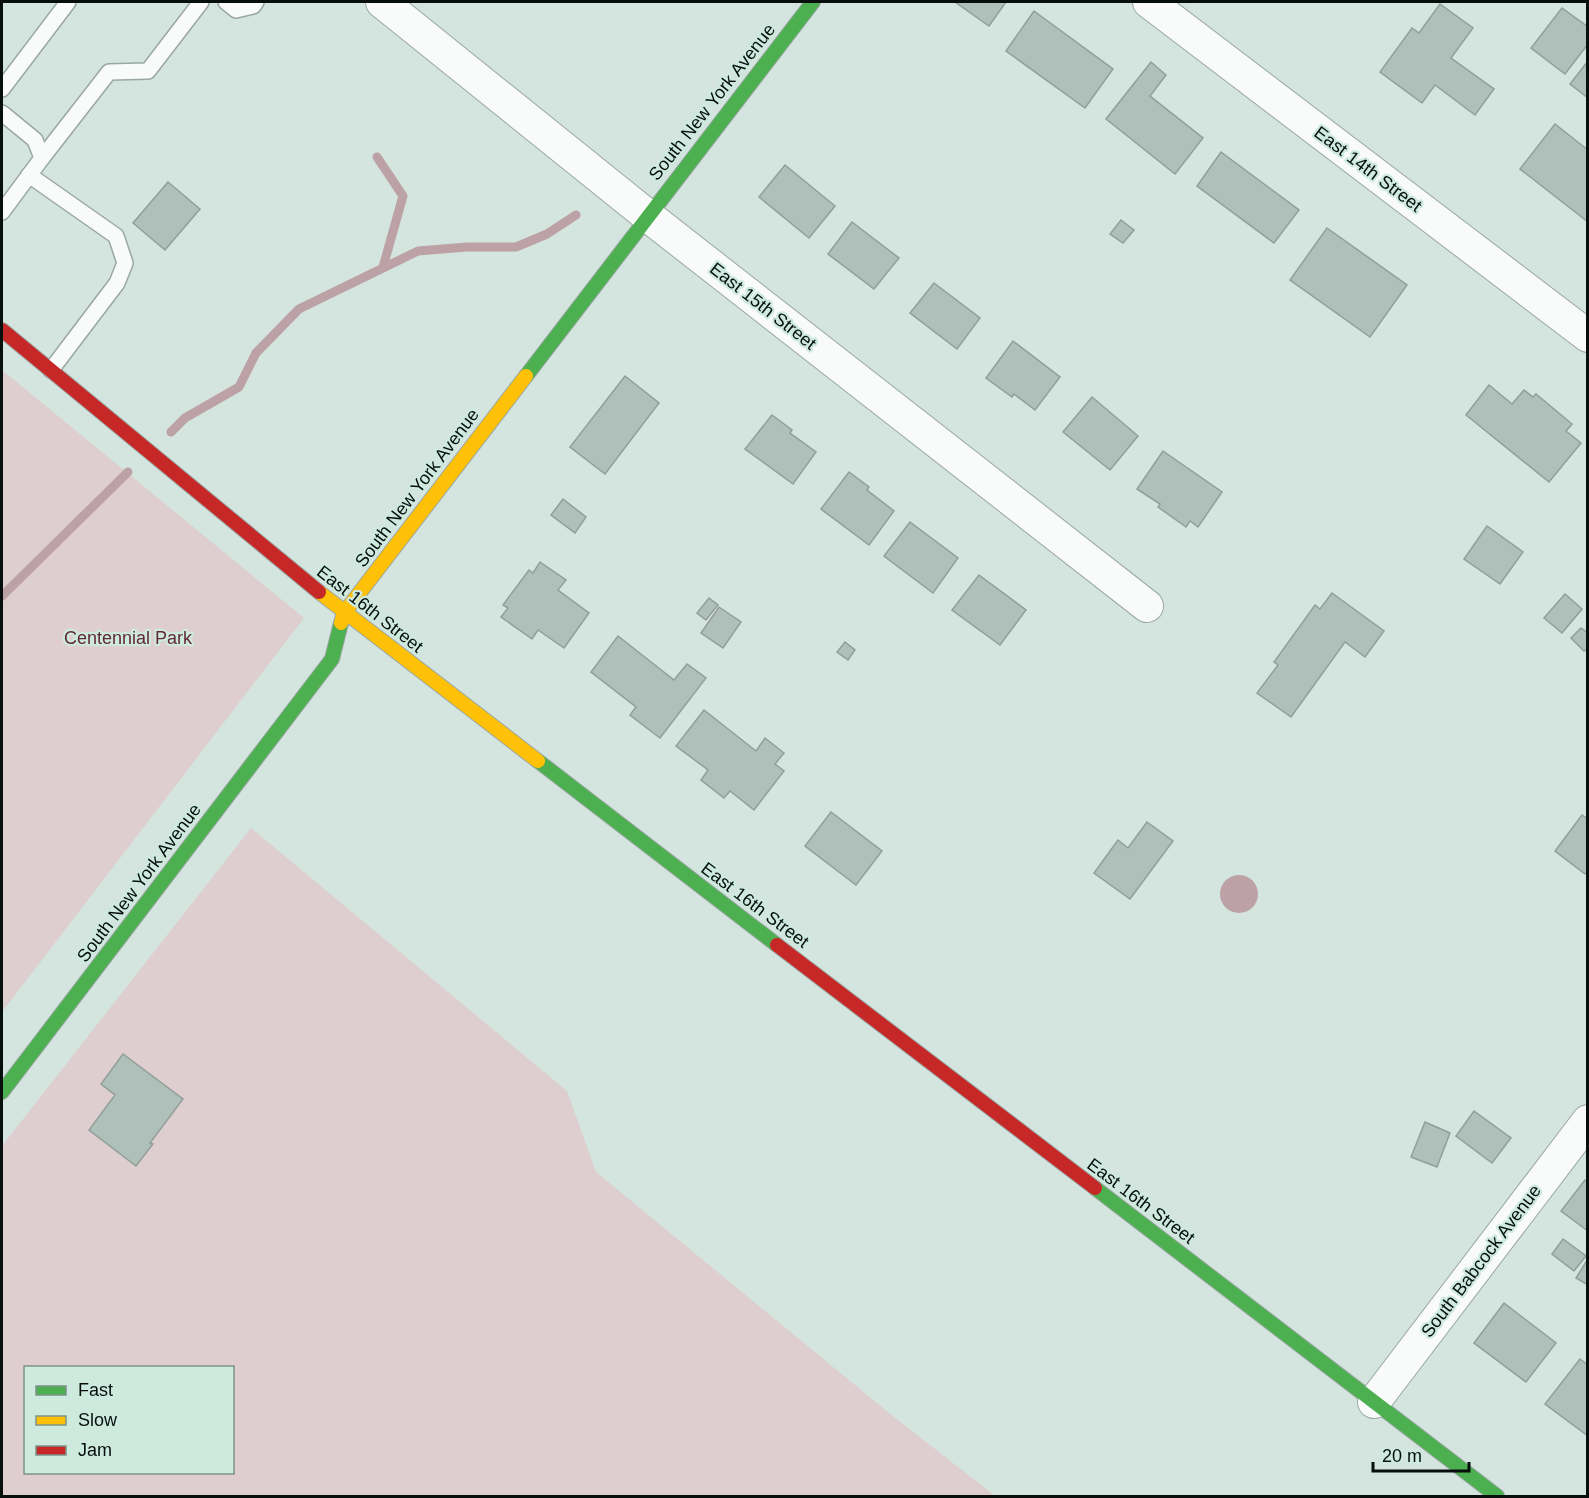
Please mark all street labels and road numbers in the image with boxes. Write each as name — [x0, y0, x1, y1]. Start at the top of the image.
street label: South New York Avenue — [645, 20, 779, 184]
street label: East 14th Street — [1310, 122, 1426, 216]
street label: East 15th Street — [706, 258, 820, 354]
street label: South New York Avenue — [351, 405, 483, 571]
street label: East 16th Street — [313, 561, 427, 657]
street label: South New York Avenue — [73, 800, 205, 966]
street label: East 16th Street — [697, 858, 813, 952]
street label: East 16th Street — [1083, 1154, 1199, 1248]
street label: South Babcock Avenue — [1417, 1181, 1545, 1341]

